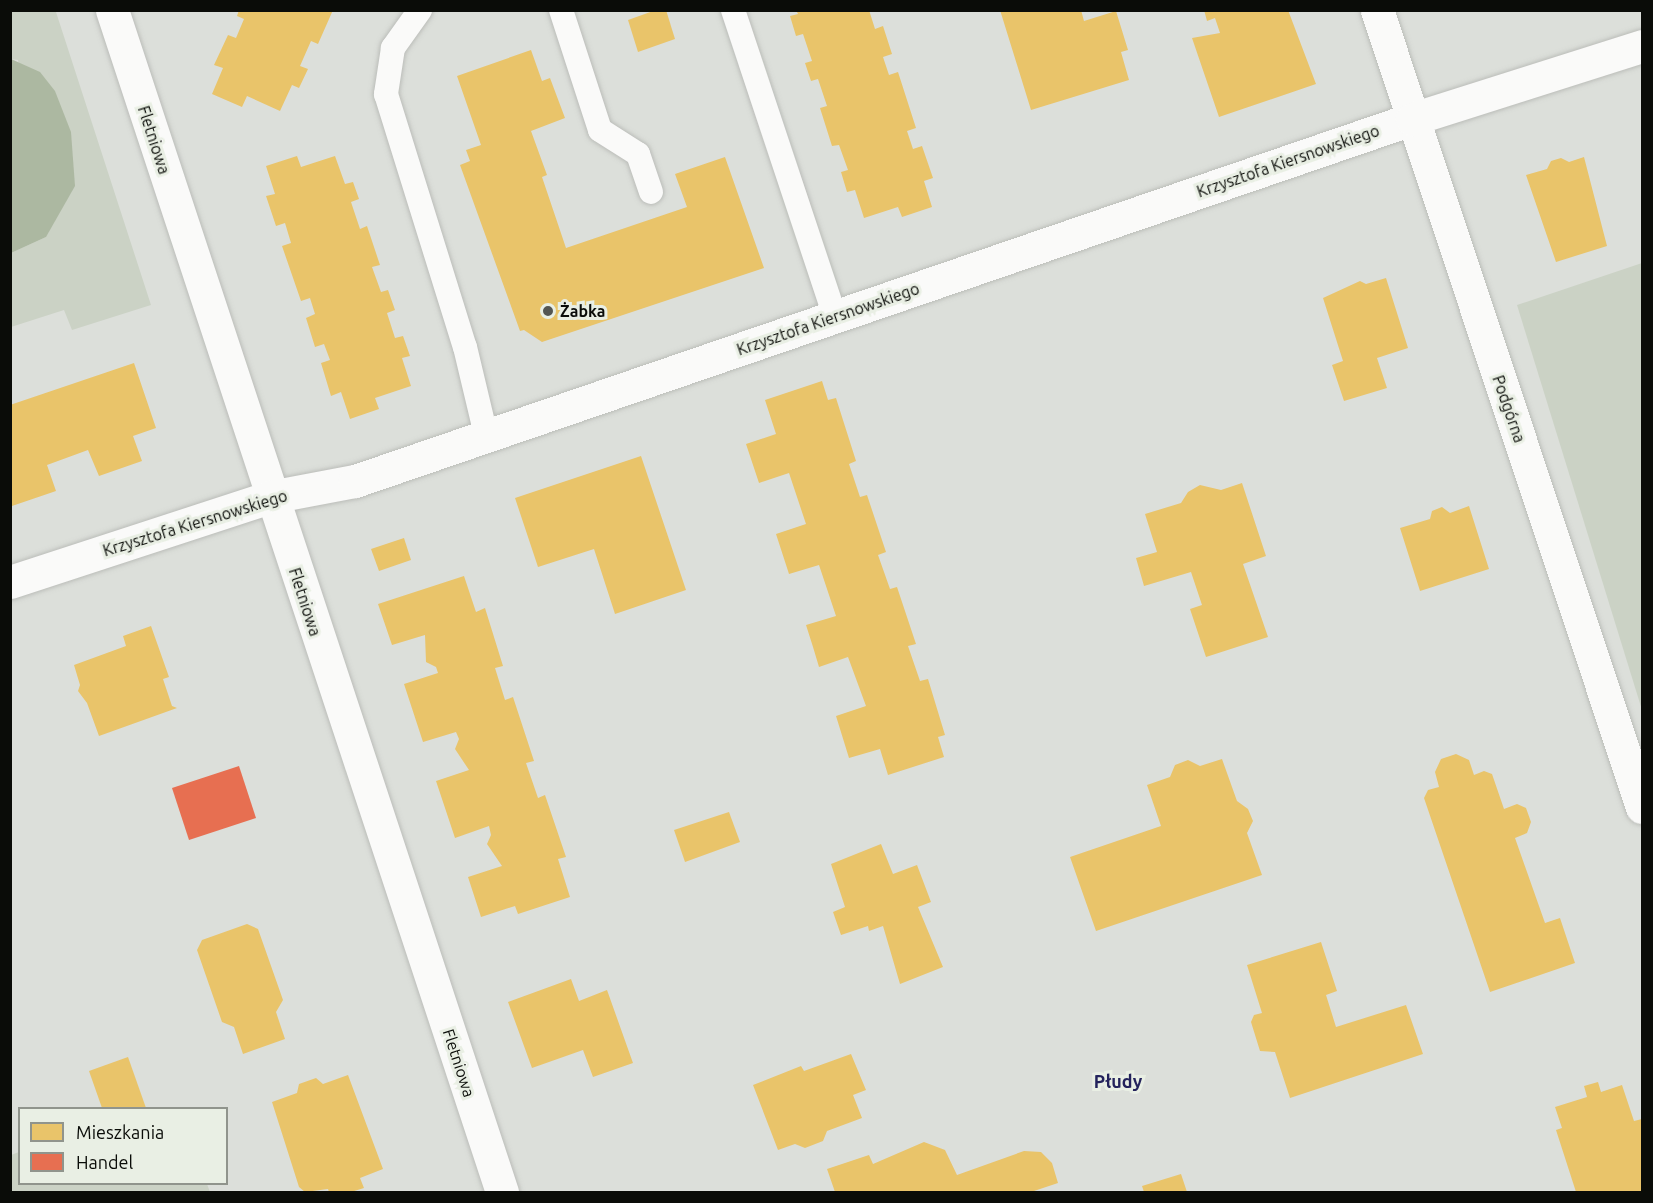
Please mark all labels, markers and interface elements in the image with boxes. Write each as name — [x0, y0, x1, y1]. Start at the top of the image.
street label: Fletniowa — [134, 103, 174, 177]
street label: Krzysztofa Kiersnowskiego — [1194, 121, 1382, 201]
street label: Krzysztofa Kiersnowskiego — [734, 279, 922, 359]
place label: Żabka — [560, 301, 606, 321]
marker: Żabka — [541, 304, 555, 318]
street label: Podgórna — [1489, 373, 1529, 445]
street label: Krzysztofa Kiersnowskiego — [100, 486, 290, 560]
street label: Fletniowa — [285, 565, 325, 639]
street label: Fletniowa — [439, 1026, 479, 1100]
district label: Płudy — [1094, 1070, 1142, 1092]
legend — [18, 1107, 228, 1185]
text: Mieszkania — [76, 1122, 164, 1142]
text: Handel — [76, 1152, 133, 1172]

